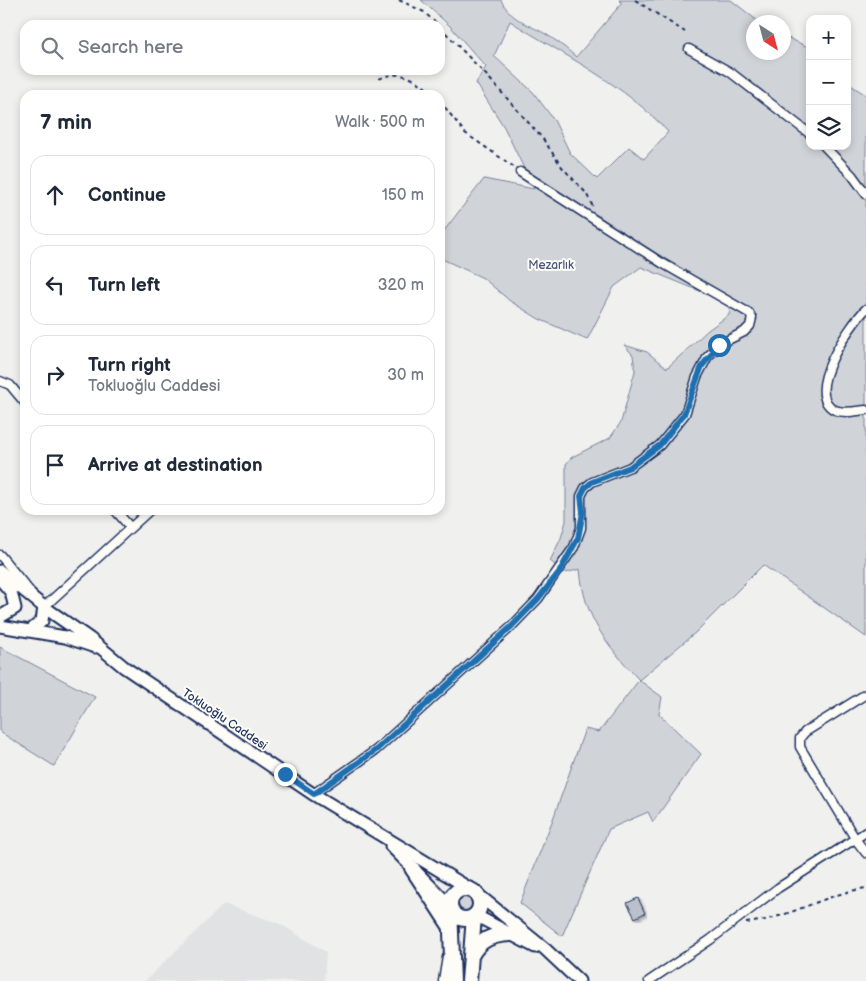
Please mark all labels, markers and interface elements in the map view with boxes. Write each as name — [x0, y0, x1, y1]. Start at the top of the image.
north arrow — [746, 15, 791, 60]
map controls — [806, 15, 851, 150]
button: + — [806, 15, 851, 60]
search box — [20, 20, 445, 75]
icon: search — [38, 34, 66, 62]
text: Search here — [78, 36, 183, 59]
button: − — [806, 60, 851, 105]
button: layers — [806, 105, 851, 150]
text: 7 min — [40, 110, 92, 135]
text: Walk · 500 m — [335, 113, 425, 132]
icon: ahead — [41, 181, 69, 209]
text: Continue — [88, 184, 166, 207]
text: 150 m — [382, 186, 424, 205]
park label: Mezarlık — [528, 258, 574, 273]
icon: left — [41, 271, 69, 299]
text: Turn left — [88, 274, 160, 297]
text: 320 m — [378, 276, 424, 295]
route start — [708, 334, 731, 357]
text: Turn right — [88, 354, 171, 377]
icon: right — [41, 361, 69, 389]
text: 30 m — [387, 366, 424, 385]
text: Tokluoğlu Caddesi — [88, 377, 220, 396]
icon: arrive — [41, 451, 69, 479]
text: Arrive at destination — [88, 454, 263, 477]
street label: Tokluoğlu Caddesi — [179, 685, 270, 753]
route end — [274, 763, 297, 786]

